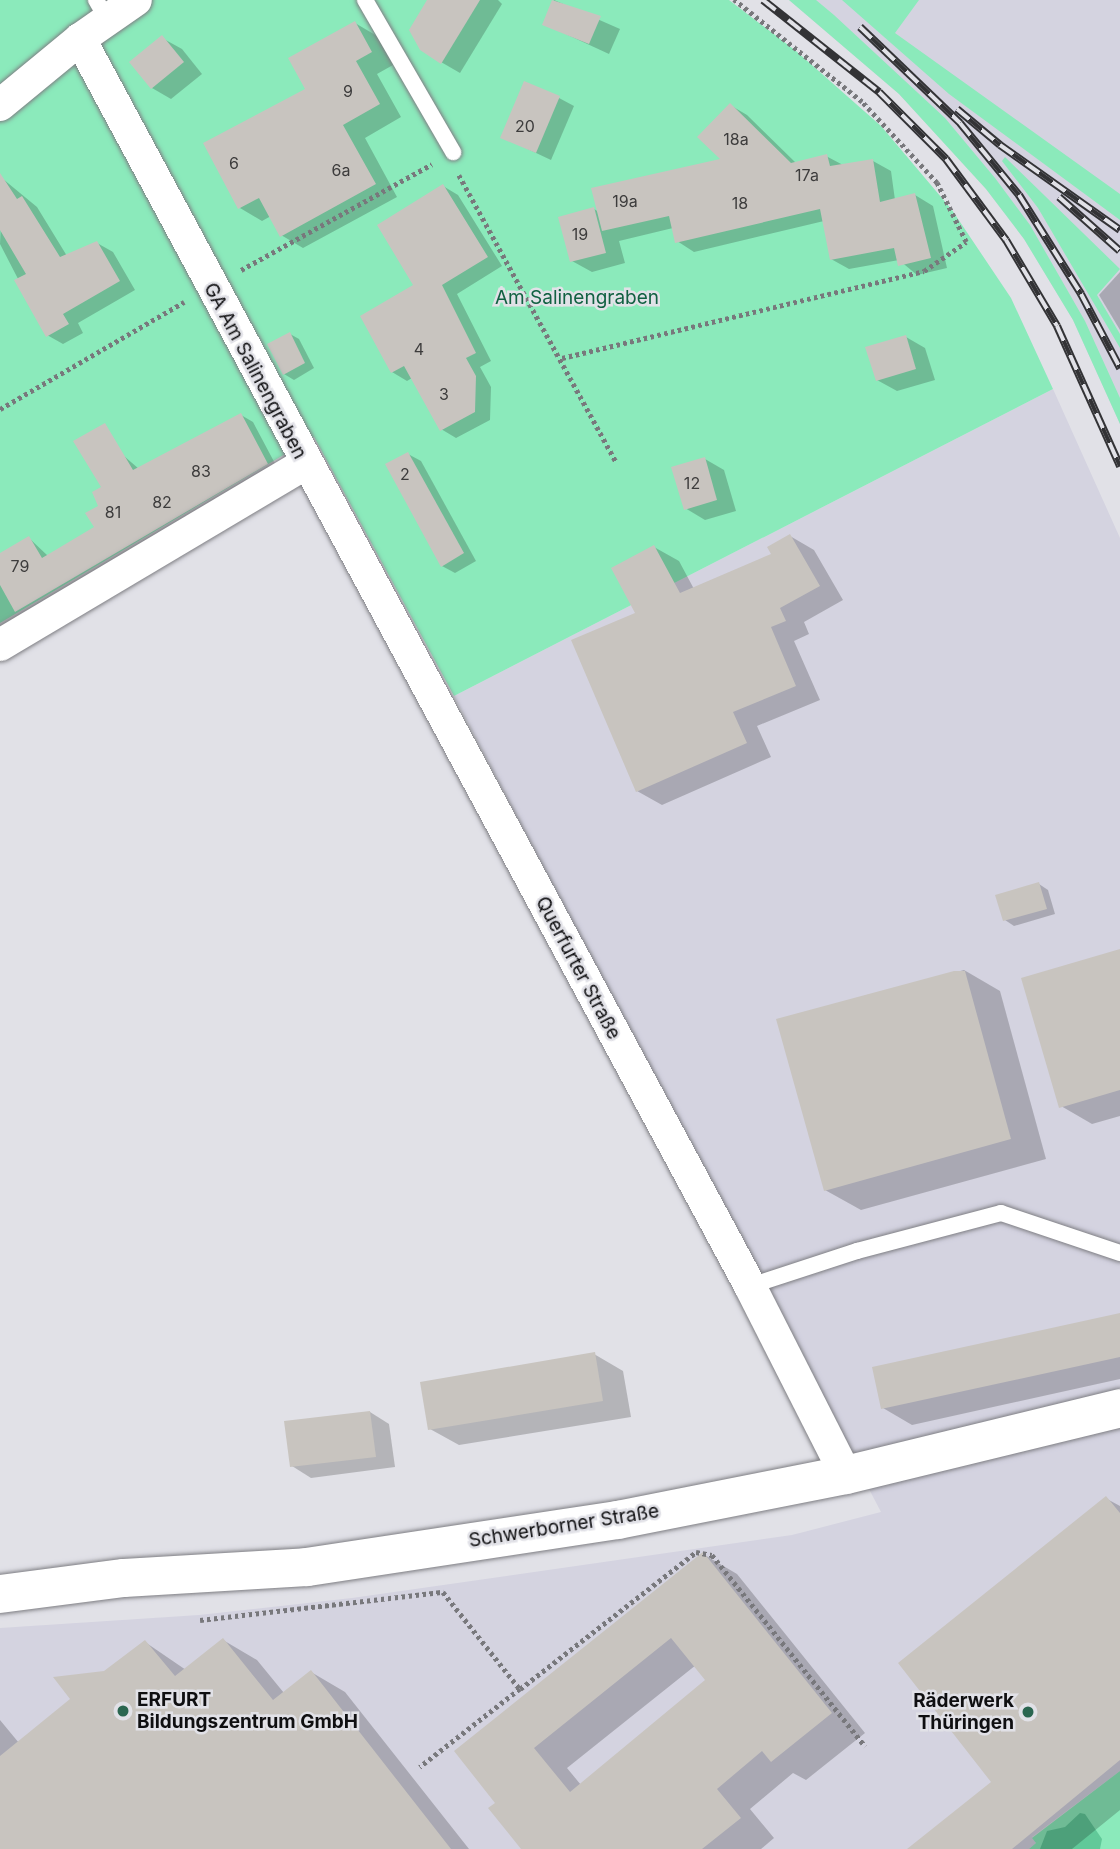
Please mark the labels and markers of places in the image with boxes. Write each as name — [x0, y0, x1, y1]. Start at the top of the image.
place label: ERFURT Bildungszentrum GmbH — [137, 1689, 358, 1733]
place label: Räderwerk Thüringen — [913, 1690, 1014, 1734]
marker: ERFURT Bildungszentrum GmbH — [115, 1703, 131, 1719]
marker: Räderwerk Thüringen — [1020, 1704, 1036, 1720]

